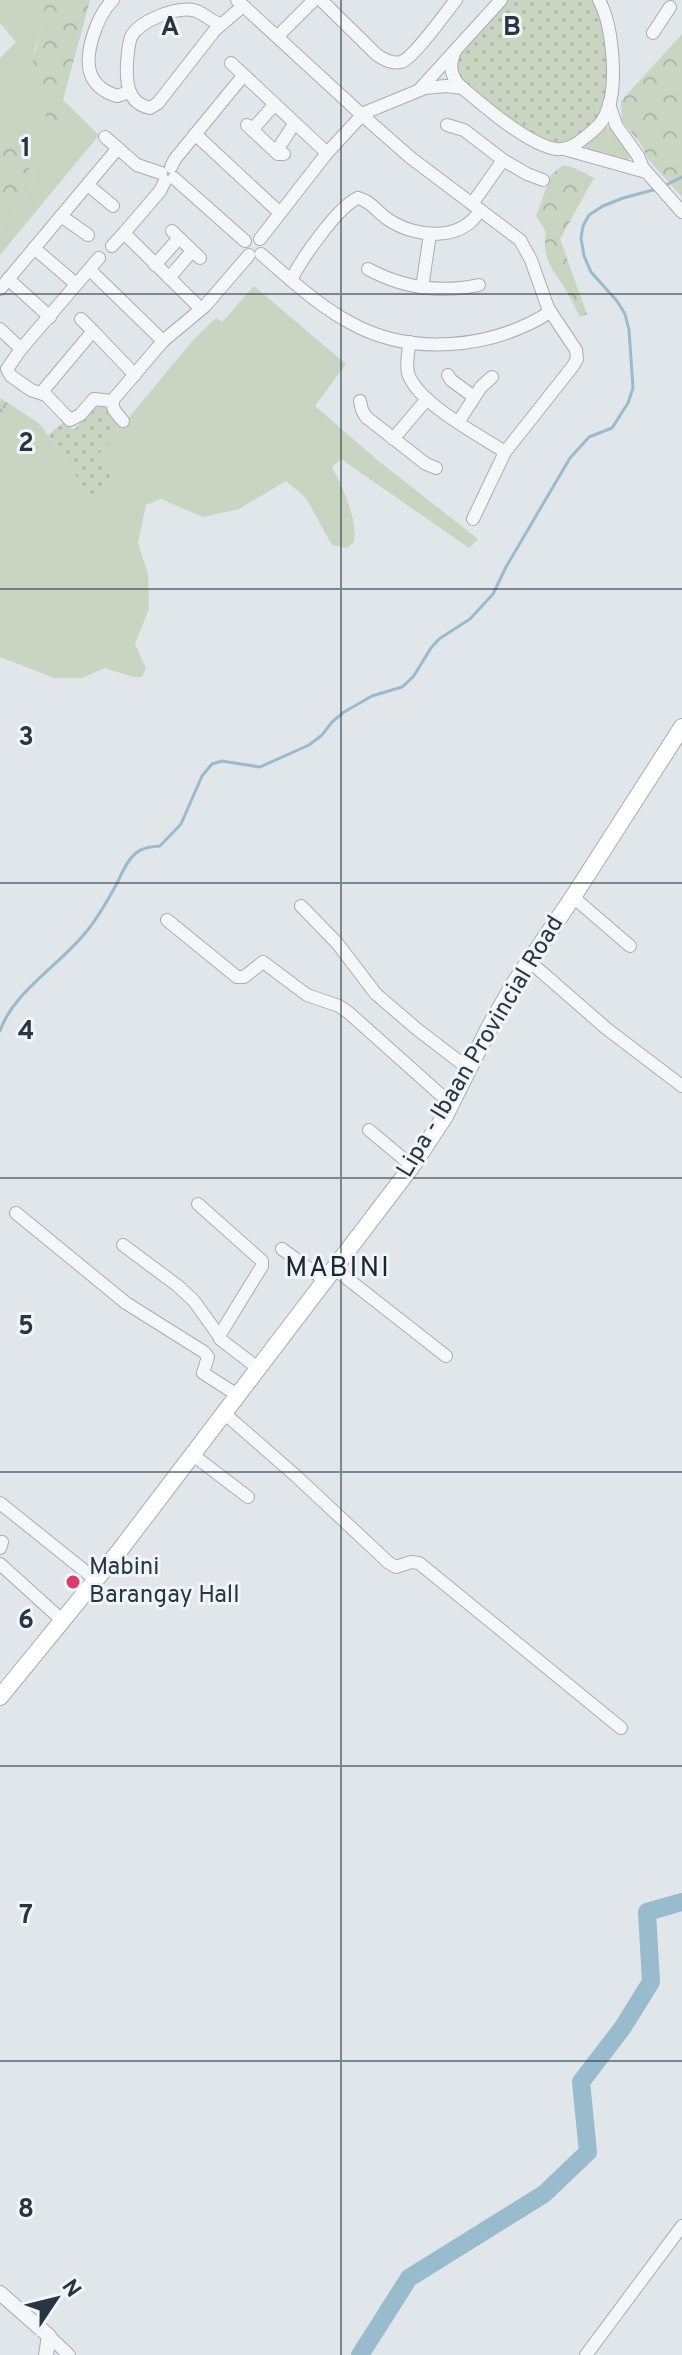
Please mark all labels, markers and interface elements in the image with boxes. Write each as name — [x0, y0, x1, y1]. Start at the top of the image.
text: A — [161, 12, 179, 45]
text: B — [503, 12, 521, 45]
text: 1 — [21, 133, 31, 166]
text: 2 — [18, 428, 34, 461]
text: 3 — [18, 722, 34, 755]
street label: Lipa - Ibaan Provincial Road — [391, 911, 571, 1183]
text: 4 — [18, 1016, 34, 1049]
district label: MABINI — [285, 1251, 391, 1287]
text: 5 — [18, 1311, 34, 1344]
place label: Mabini Barangay Hall — [89, 1553, 239, 1611]
marker: Mabini Barangay Hall — [64, 1573, 82, 1591]
text: 6 — [18, 1605, 34, 1638]
text: 7 — [19, 1900, 33, 1933]
text: 8 — [18, 2194, 34, 2227]
north arrow — [16, 2259, 96, 2339]
text: N — [55, 2275, 86, 2303]

